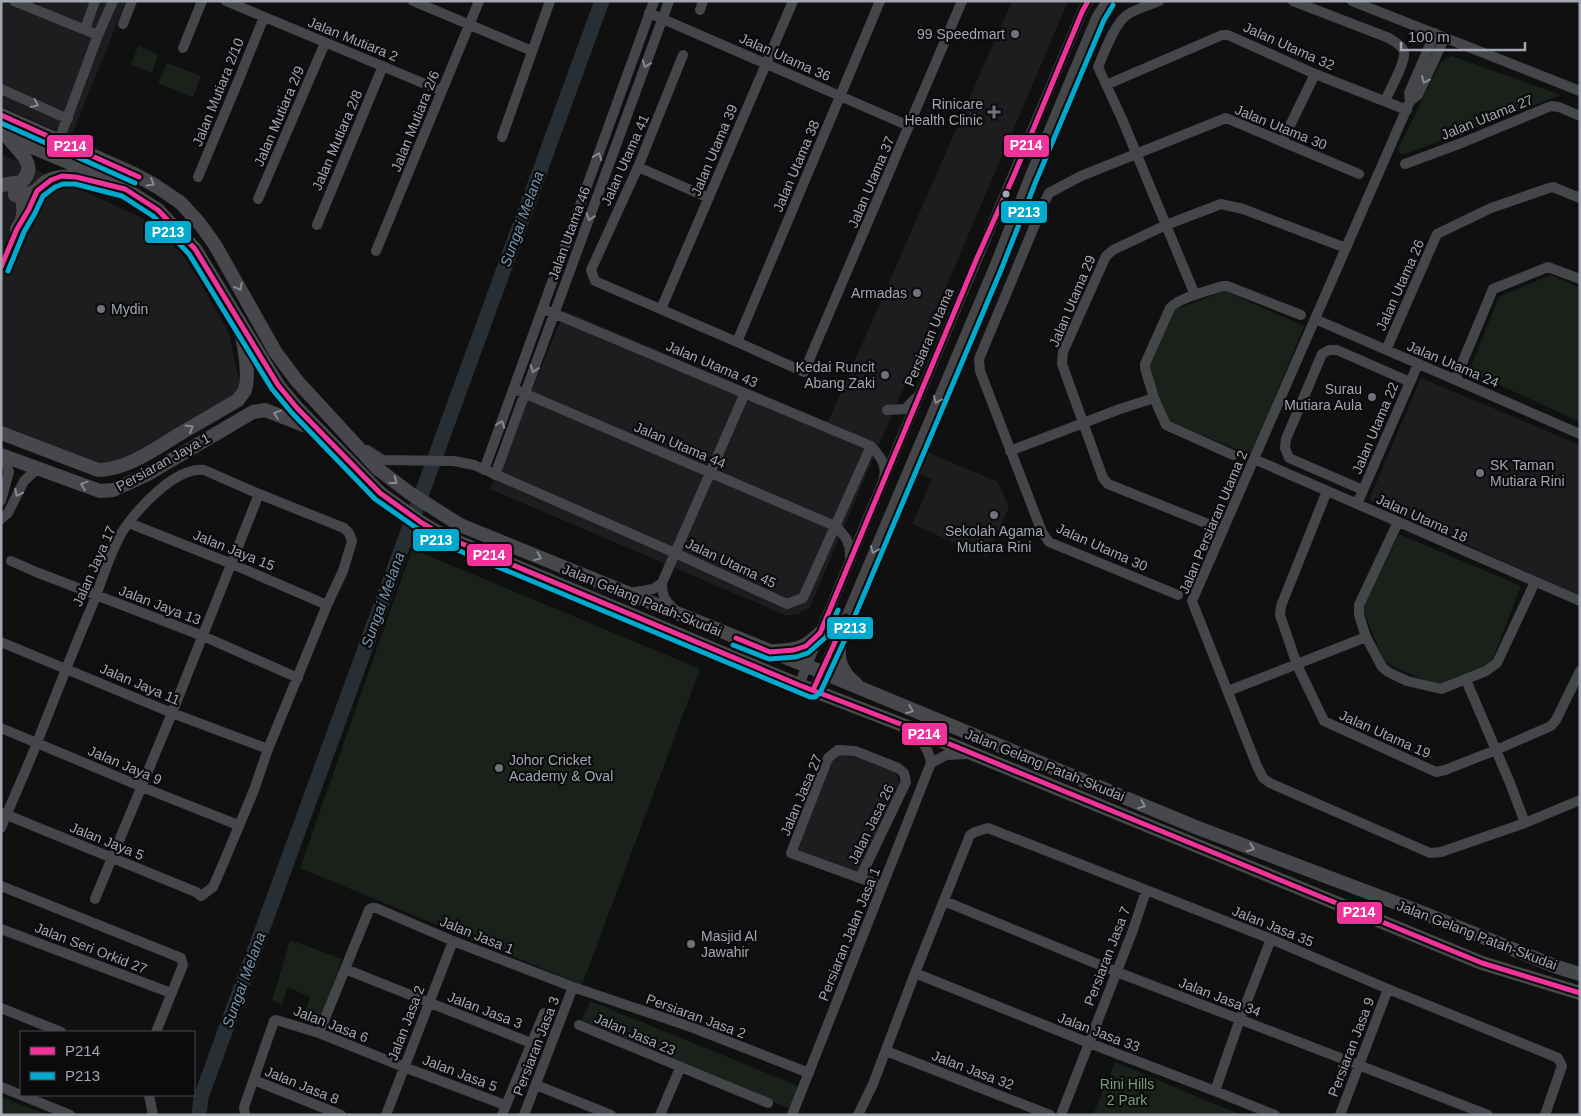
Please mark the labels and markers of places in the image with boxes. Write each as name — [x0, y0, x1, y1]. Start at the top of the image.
place label: 99 Speedmart — [917, 26, 1005, 42]
marker: 99 Speedmart — [1009, 28, 1021, 40]
place label: Rinicare Health Clinic — [904, 96, 983, 128]
marker: Rinicare Health Clinic — [987, 105, 1001, 119]
unlabelled marker — [1001, 189, 1011, 199]
place label: Armadas — [851, 285, 907, 301]
marker: Armadas — [911, 287, 923, 299]
place label: Mydin — [111, 301, 148, 317]
marker: Mydin — [95, 303, 107, 315]
place label: Kedai Runcit Abang Zaki — [796, 359, 875, 391]
marker: Kedai Runcit Abang Zaki — [879, 369, 891, 381]
place label: Surau Mutiara Aula — [1284, 381, 1362, 413]
marker: Surau Mutiara Aula — [1366, 391, 1378, 403]
place label: SK Taman Mutiara Rini — [1490, 457, 1565, 489]
marker: SK Taman Mutiara Rini — [1474, 467, 1486, 479]
marker: Sekolah Agama Mutiara Rini — [988, 509, 1000, 521]
place label: Sekolah Agama Mutiara Rini — [945, 523, 1043, 555]
place label: Johor Cricket Academy & Oval — [509, 752, 613, 784]
marker: Johor Cricket Academy & Oval — [493, 762, 505, 774]
place label: Masjid Al Jawahir — [701, 928, 757, 960]
marker: Masjid Al Jawahir — [685, 938, 697, 950]

